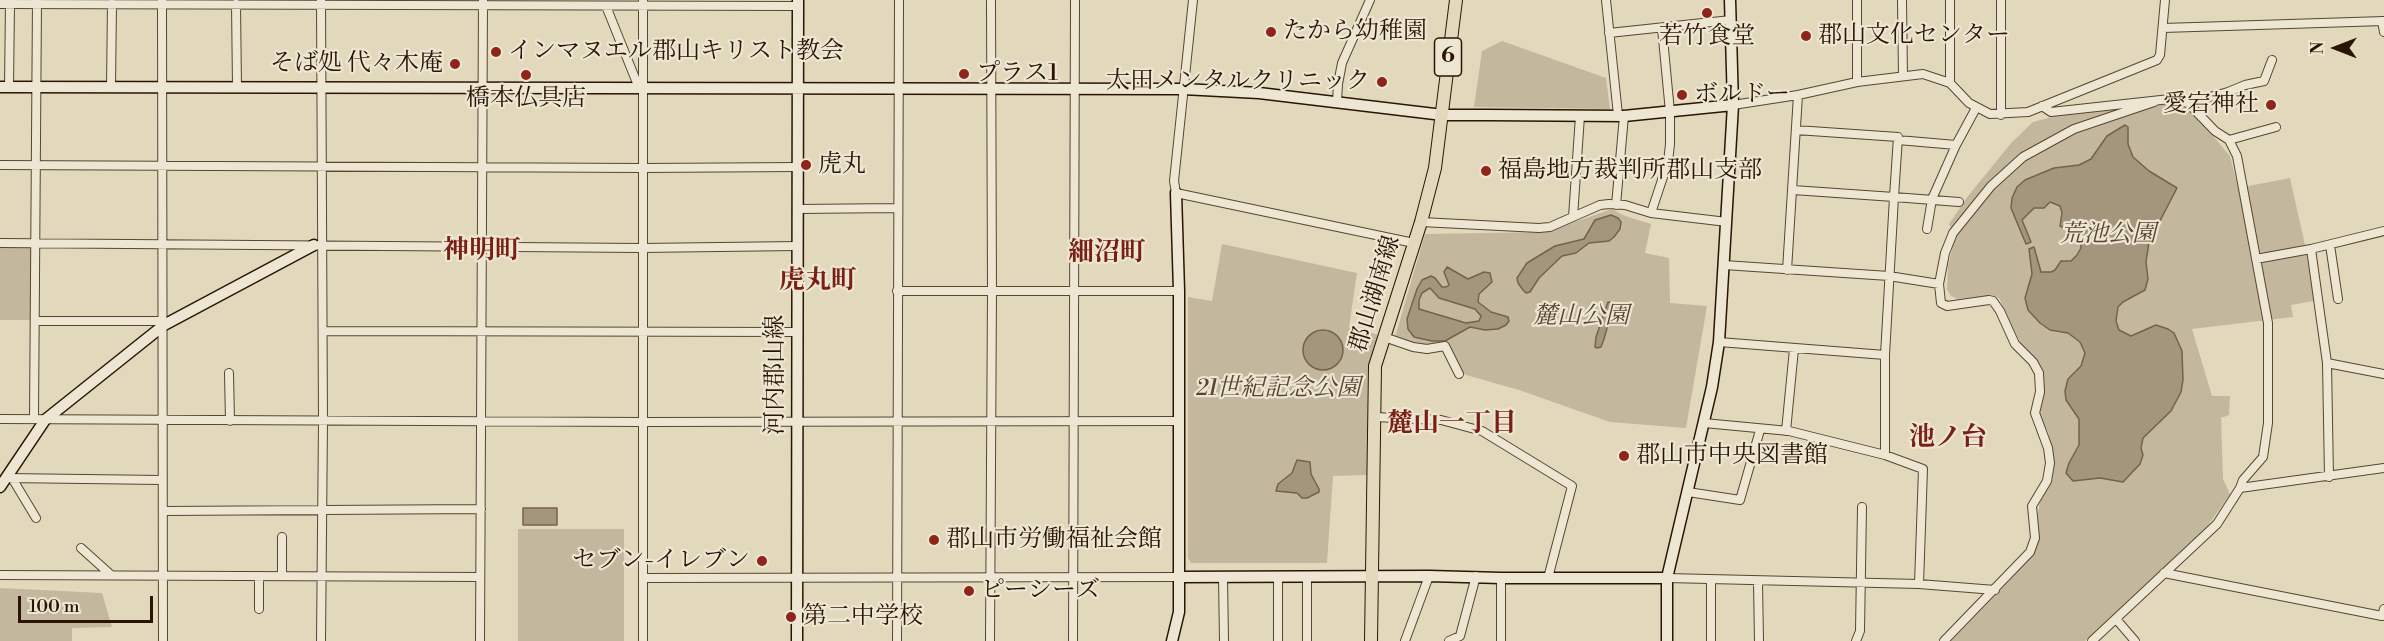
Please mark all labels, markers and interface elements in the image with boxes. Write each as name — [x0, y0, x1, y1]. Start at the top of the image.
marker: 若竹食堂 — [1700, 6, 1714, 20]
place label: たから幼稚園 — [1283, 18, 1427, 46]
north arrow — [2306, 18, 2366, 78]
place label: 郡山文化センター — [1818, 22, 2010, 50]
place label: 若竹食堂 — [1659, 23, 1755, 51]
marker: たから幼稚園 — [1264, 25, 1278, 39]
marker: 郡山文化センター — [1799, 29, 1813, 43]
place label: インマヌエル郡山キリスト教会 — [508, 38, 844, 66]
road number: 6 — [1434, 38, 1462, 76]
text: N — [2308, 42, 2328, 54]
marker: インマヌエル郡山キリスト教会 — [489, 45, 503, 59]
place label: そば処 代々木庵 — [270, 50, 443, 78]
marker: そば処 代々木庵 — [448, 57, 462, 71]
place label: プラス1 — [976, 60, 1058, 88]
marker: プラス1 — [957, 67, 971, 81]
marker: 橋本仏具店 — [519, 68, 533, 82]
place label: 太田メンタルクリニック — [1106, 68, 1370, 96]
marker: 太田メンタルクリニック — [1375, 75, 1389, 89]
place label: ボルドー — [1694, 81, 1790, 109]
place label: 橋本仏具店 — [466, 85, 586, 113]
marker: ボルドー — [1675, 88, 1689, 102]
place label: 愛宕神社 — [2163, 91, 2259, 119]
marker: 愛宕神社 — [2264, 98, 2278, 112]
place label: 虎丸 — [818, 151, 866, 179]
place label: 福島地方裁判所郡山支部 — [1498, 157, 1762, 185]
marker: 虎丸 — [799, 158, 813, 172]
marker: 福島地方裁判所郡山支部 — [1479, 164, 1493, 178]
park label: 荒池公園 — [2060, 221, 2156, 249]
street label: 郡山湖南線 — [1345, 232, 1407, 356]
district label: 神明町 — [443, 236, 521, 268]
district label: 細沼町 — [1068, 238, 1146, 270]
district label: 虎丸町 — [779, 266, 857, 298]
park label: 麓山公園 — [1533, 303, 1629, 331]
street label: 河内郡山線 — [762, 315, 790, 435]
park label: 21世紀記念公園 — [1195, 375, 1361, 403]
district label: 麓山一丁目 — [1387, 409, 1517, 441]
district label: 池ノ台 — [1909, 423, 1987, 455]
place label: 郡山市中央図書館 — [1636, 442, 1828, 470]
marker: 郡山市中央図書館 — [1617, 449, 1631, 463]
place label: 郡山市労働福祉会館 — [946, 526, 1162, 554]
marker: 郡山市労働福祉会館 — [927, 533, 941, 547]
place label: セブン-イレブン — [573, 547, 750, 575]
marker: セブン-イレブン — [755, 554, 769, 568]
place label: ピーシーズ — [981, 577, 1100, 605]
scale bar — [21, 584, 156, 622]
marker: ピーシーズ — [962, 584, 976, 598]
text: 100 m — [29, 595, 80, 618]
place label: 第二中学校 — [803, 603, 923, 631]
marker: 第二中学校 — [784, 610, 798, 624]

